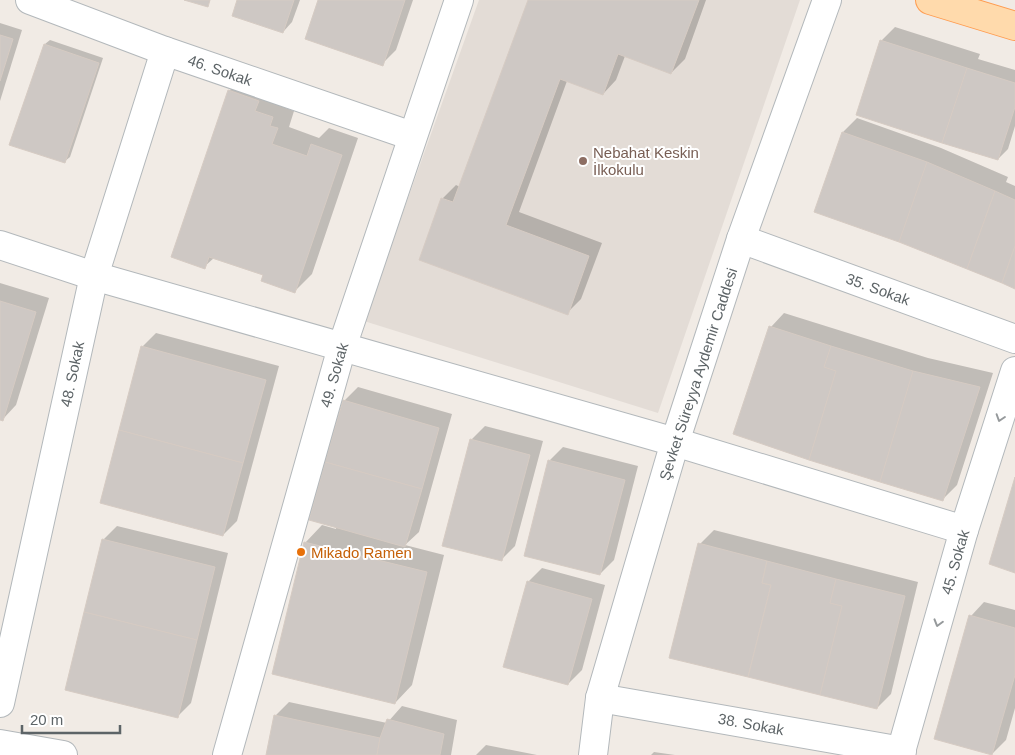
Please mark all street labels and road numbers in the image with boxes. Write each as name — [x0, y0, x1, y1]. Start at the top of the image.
street label: 46. Sokak — [186, 51, 255, 89]
street label: Şevket Süreyya Aydemir Caddesi — [656, 266, 740, 482]
street label: 35. Sokak — [844, 270, 913, 309]
street label: 48. Sokak — [57, 339, 87, 408]
street label: 49. Sokak — [317, 340, 352, 409]
street label: 45. Sokak — [938, 527, 973, 596]
street label: 38. Sokak — [717, 710, 786, 738]

